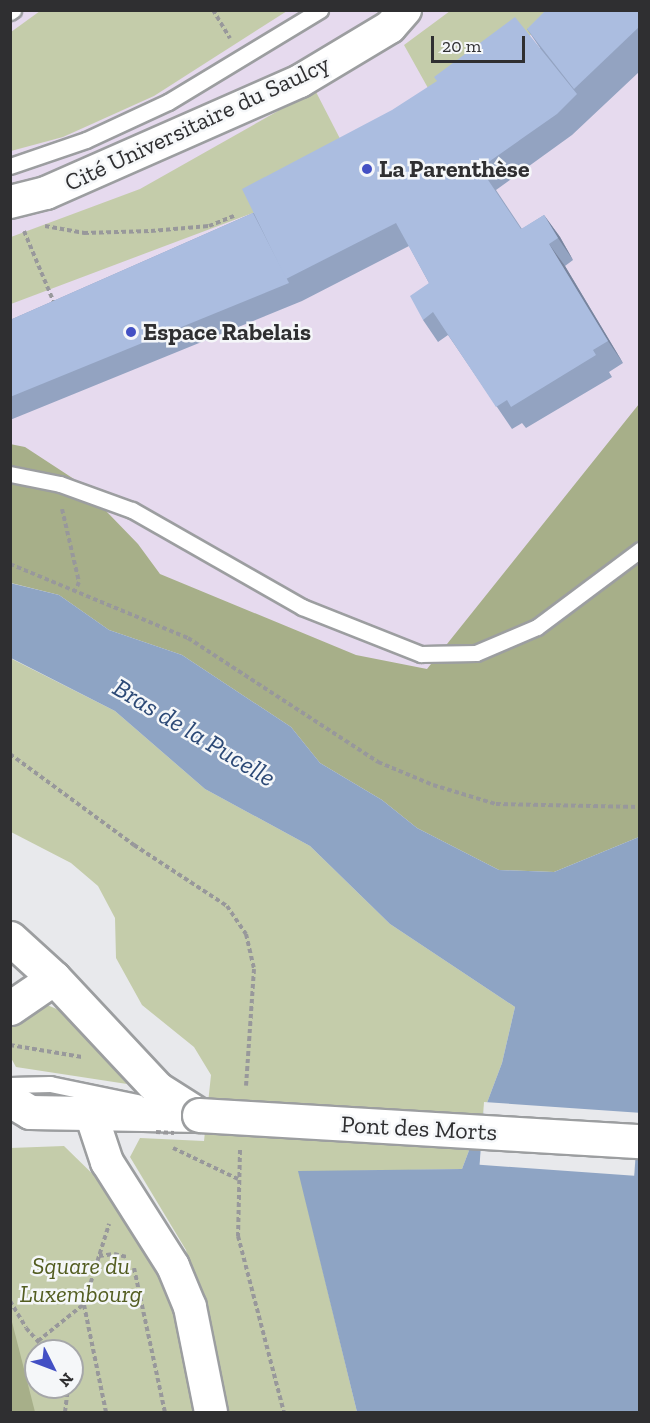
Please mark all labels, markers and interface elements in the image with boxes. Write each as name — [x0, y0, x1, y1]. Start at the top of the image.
scale bar — [434, 24, 528, 62]
text: 20 m — [442, 35, 481, 57]
street label: Cité Universitaire du Saulcy — [60, 49, 334, 197]
place label: La Parenthèse — [379, 155, 529, 183]
marker: La Parenthèse — [360, 162, 374, 176]
place label: Espace Rabelais — [143, 318, 311, 346]
marker: Espace Rabelais — [124, 325, 138, 339]
water label: Bras de la Pucelle — [107, 672, 281, 794]
street label: Pont des Morts — [340, 1110, 498, 1146]
park label: Square du Luxembourg — [20, 1252, 142, 1308]
north arrow — [24, 1339, 84, 1399]
text: N — [55, 1369, 77, 1391]

